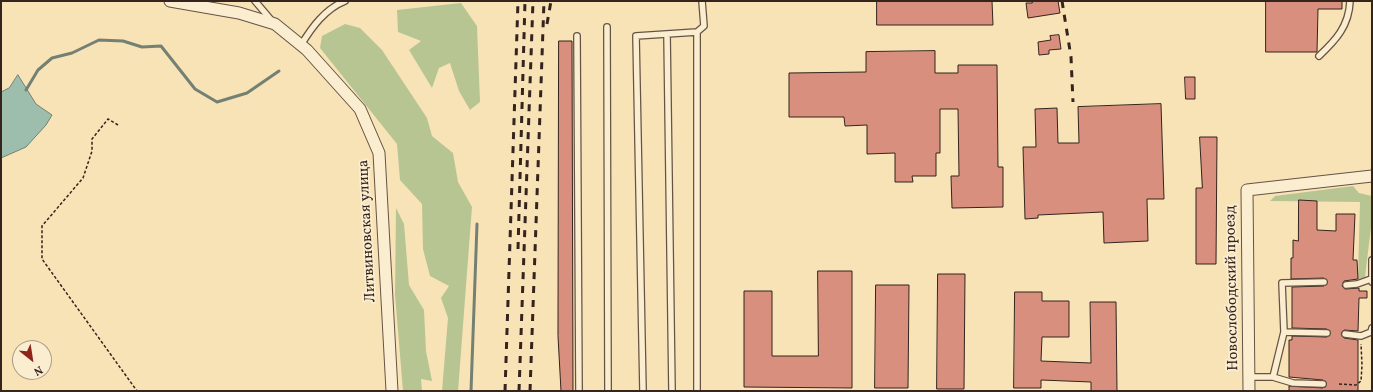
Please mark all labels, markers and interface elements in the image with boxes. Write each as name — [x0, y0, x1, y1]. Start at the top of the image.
street label: Литвиновская улица — [355, 159, 381, 303]
street label: Новослободский проезд — [1223, 205, 1243, 371]
north arrow — [12, 340, 52, 380]
text: N — [31, 361, 45, 378]

